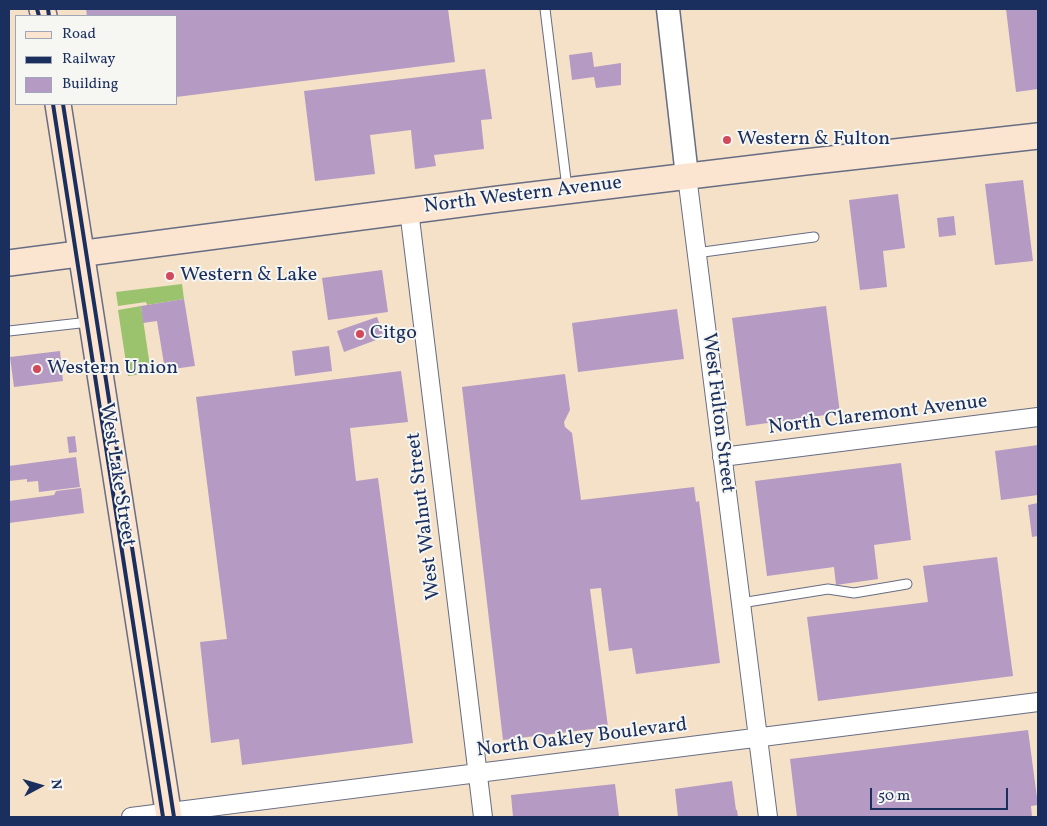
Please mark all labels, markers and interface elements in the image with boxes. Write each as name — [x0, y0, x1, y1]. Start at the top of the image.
legend — [15, 15, 178, 105]
text: Road — [62, 24, 96, 45]
text: Railway — [62, 49, 115, 70]
text: Building — [62, 74, 118, 95]
place label: Western & Fulton — [737, 128, 890, 152]
marker: Western & Fulton — [721, 134, 733, 146]
street label: North Western Avenue — [423, 172, 623, 220]
place label: Western & Lake — [180, 264, 317, 288]
marker: Western & Lake — [164, 270, 176, 282]
place label: Citgo — [370, 322, 417, 346]
marker: Citgo — [354, 328, 366, 340]
street label: West Fulton Street — [695, 332, 739, 494]
place label: Western Union — [47, 357, 178, 381]
marker: Western Union — [31, 363, 43, 375]
street label: North Claremont Avenue — [767, 391, 989, 441]
street label: West Lake Street — [93, 401, 139, 549]
street label: West Walnut Street — [403, 431, 447, 601]
street label: North Oakley Boulevard — [475, 714, 689, 764]
north arrow — [15, 761, 65, 811]
text: N — [45, 778, 65, 790]
scale bar — [872, 778, 1010, 810]
text: 50 m — [878, 786, 910, 807]

